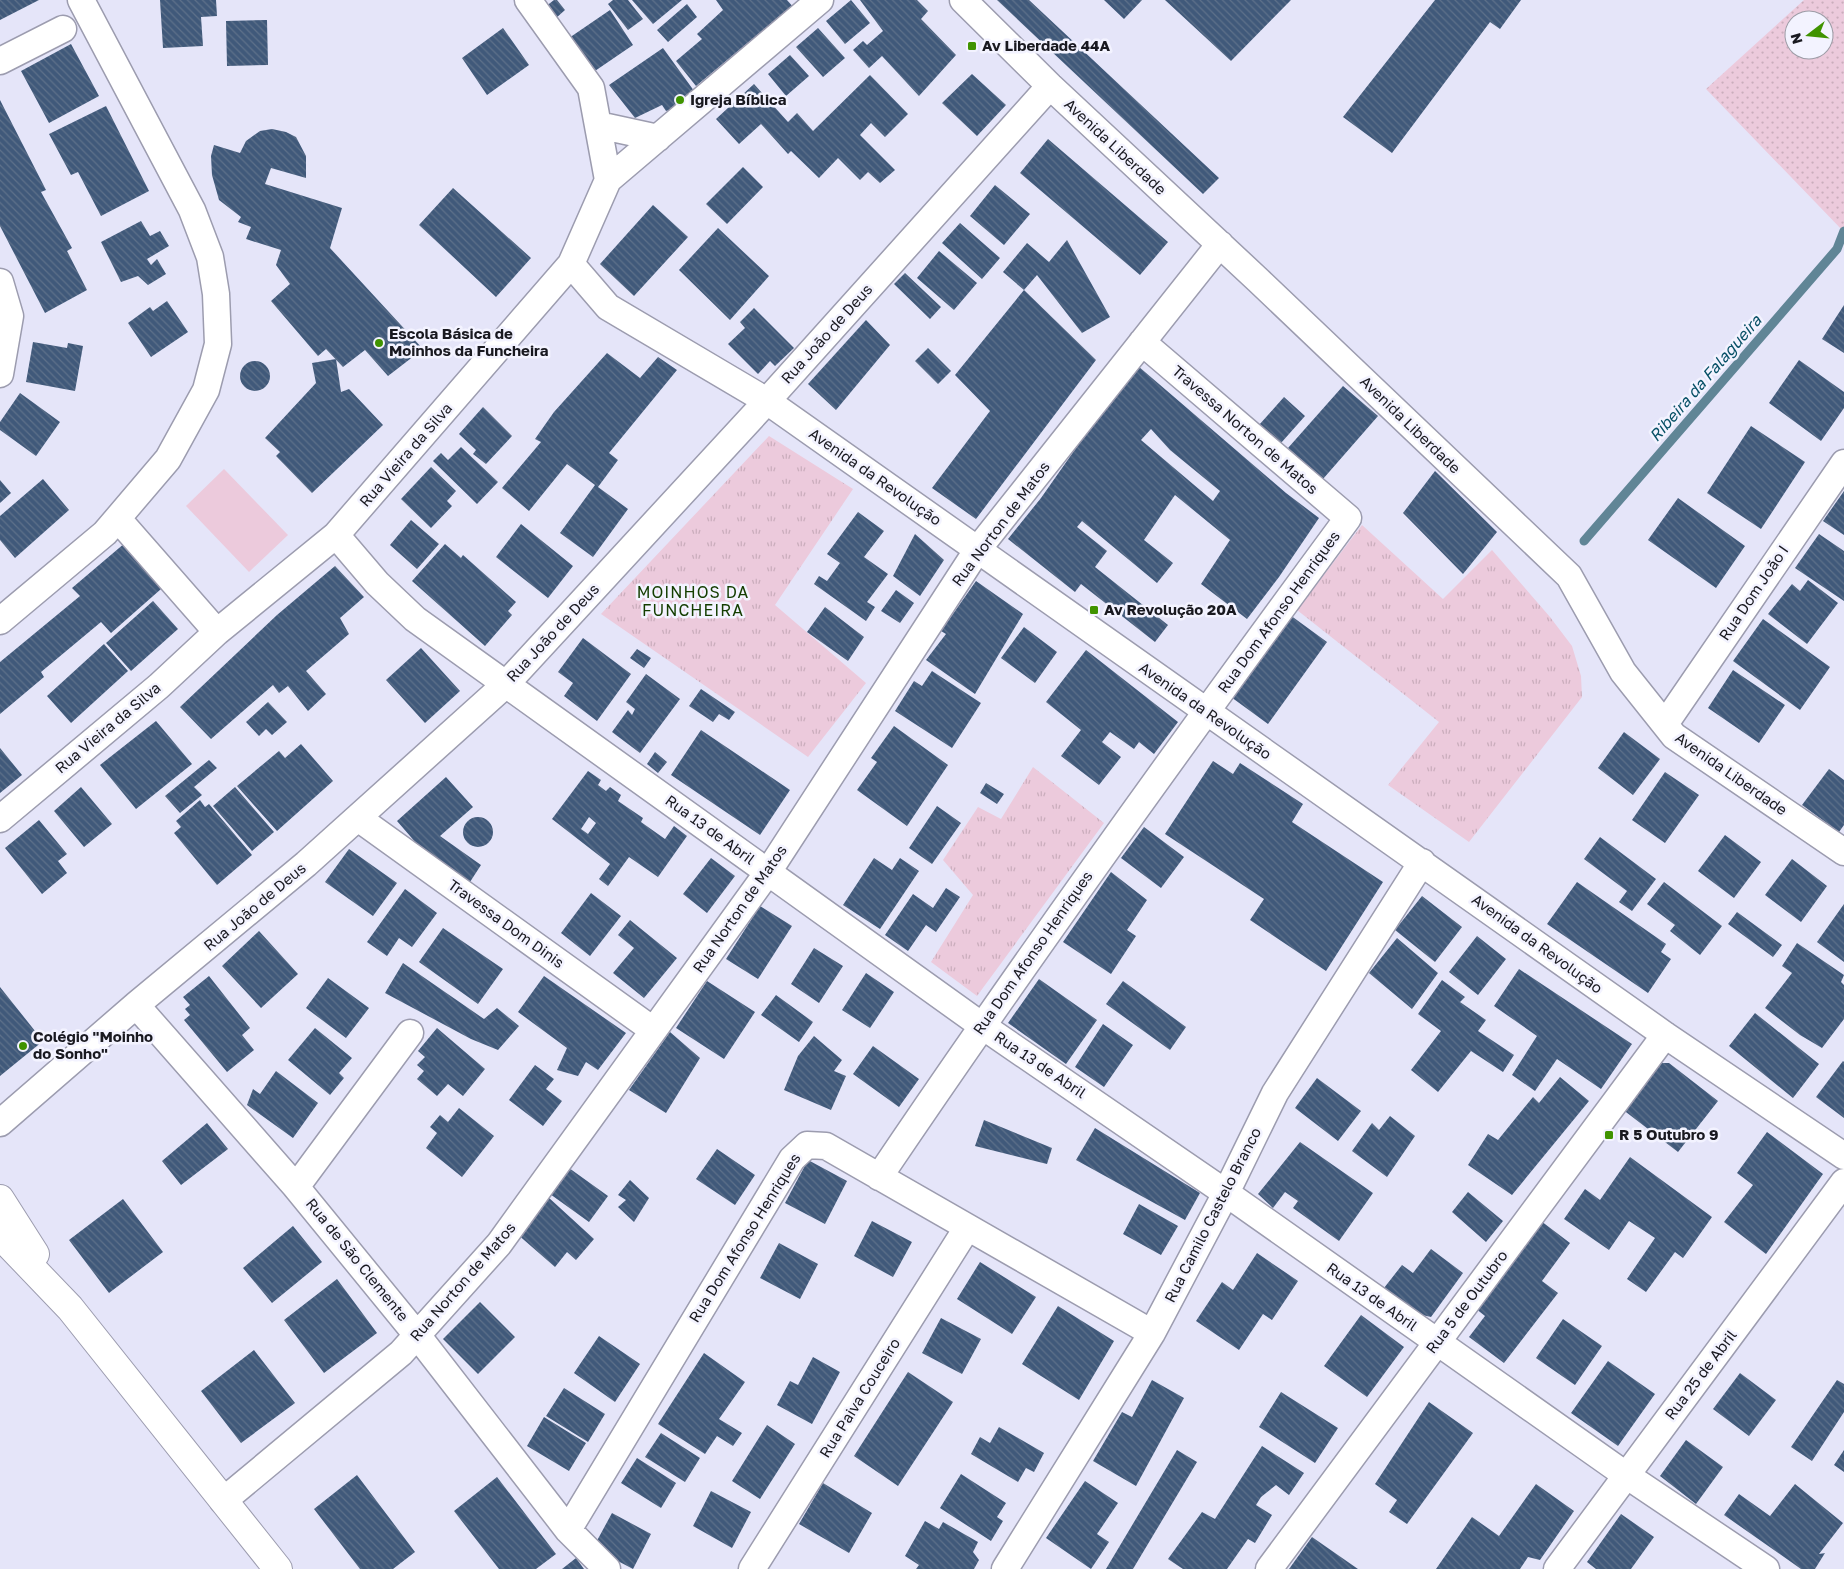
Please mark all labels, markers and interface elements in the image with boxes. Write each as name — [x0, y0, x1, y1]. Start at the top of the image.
north arrow — [1784, 10, 1834, 60]
text: N — [1786, 31, 1806, 46]
place label: Av Liberdade 44A — [982, 36, 1110, 54]
marker: Av Liberdade 44A — [966, 40, 978, 52]
place label: Igreja Bíblica — [690, 90, 787, 108]
marker: Igreja Bíblica — [674, 94, 686, 106]
street label: Avenida Liberdade — [1061, 95, 1170, 198]
street label: Rua João de Deus — [777, 280, 876, 387]
water label: Ribeira da Falagueira — [1645, 310, 1766, 445]
place label: Escola Básica de Moinhos da Funcheira — [389, 324, 549, 359]
marker: Escola Básica de Moinhos da Funcheira — [373, 337, 385, 349]
street label: Travessa Norton de Matos — [1169, 361, 1322, 497]
street label: Avenida Liberdade — [1357, 372, 1465, 477]
street label: Rua Vieira da Silva — [355, 399, 455, 510]
street label: Avenida da Revolução — [806, 424, 945, 529]
street label: Rua Norton de Matos — [947, 457, 1053, 589]
street label: Rua Dom Afonso Henriques — [1213, 527, 1343, 696]
street label: Rua Dom João I — [1715, 541, 1792, 643]
street label: Rua João de Deus — [502, 579, 602, 685]
district label: MOINHOS DA FUNCHEIRA — [637, 582, 749, 620]
place label: Av Revolução 20A — [1104, 600, 1237, 618]
marker: Av Revolução 20A — [1088, 604, 1100, 616]
street label: Avenida da Revolução — [1136, 658, 1275, 763]
street label: Rua Vieira da Silva — [51, 678, 164, 777]
street label: Avenida Liberdade — [1672, 728, 1791, 819]
street label: Rua 13 de Abril — [662, 791, 759, 868]
street label: Rua Norton de Matos — [688, 841, 790, 976]
street label: Rua João de Deus — [200, 858, 309, 954]
street label: Rua Dom Afonso Henriques — [969, 867, 1096, 1038]
street label: Travessa Dom Dinis — [445, 875, 568, 971]
street label: Avenida da Revolução — [1469, 890, 1606, 997]
place label: Colégio "Moinho do Sonho" — [33, 1027, 153, 1062]
street label: Rua 13 de Abril — [991, 1027, 1090, 1102]
marker: Colégio "Moinho do Sonho" — [17, 1040, 29, 1052]
street label: Rua Camilo Castelo Branco — [1160, 1124, 1264, 1305]
place label: R 5 Outubro 9 — [1619, 1125, 1719, 1143]
marker: R 5 Outubro 9 — [1603, 1129, 1615, 1141]
street label: Rua Dom Afonso Henriques — [685, 1150, 804, 1325]
street label: Rua de São Clemente — [303, 1194, 413, 1325]
street label: Rua Norton de Matos — [406, 1218, 519, 1344]
street label: Rua 5 de Outubro — [1422, 1246, 1511, 1357]
street label: Rua 13 de Abril — [1324, 1258, 1422, 1334]
street label: Rua 25 de Abril — [1661, 1326, 1740, 1423]
street label: Rua Paiva Couceiro — [815, 1334, 903, 1461]

